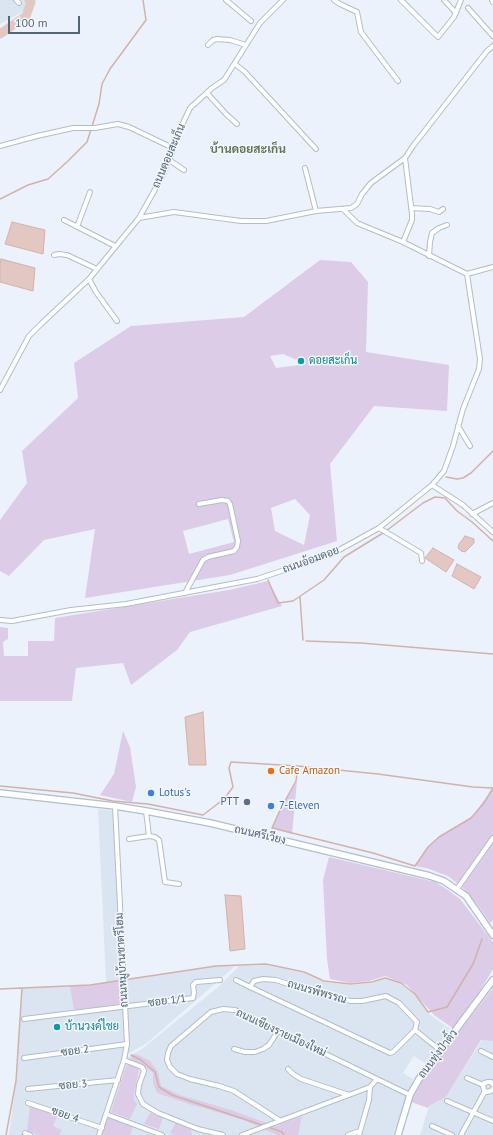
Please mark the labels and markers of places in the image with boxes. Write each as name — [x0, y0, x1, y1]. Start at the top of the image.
place label: ดอยสะเก็น — [309, 354, 357, 368]
marker: ดอยสะเก็น — [296, 356, 306, 366]
place label: Cafe Amazon — [279, 764, 340, 778]
marker: Cafe Amazon — [266, 766, 276, 776]
place label: Lotus's — [159, 786, 191, 800]
marker: Lotus's — [146, 788, 156, 798]
place label: PTT — [221, 795, 239, 809]
marker: PTT — [242, 797, 252, 807]
place label: 7-Eleven — [279, 799, 319, 813]
marker: 7-Eleven — [266, 801, 276, 811]
place label: บ้านวงค์ไชย — [65, 1020, 119, 1034]
marker: บ้านวงค์ไชย — [52, 1022, 62, 1032]

